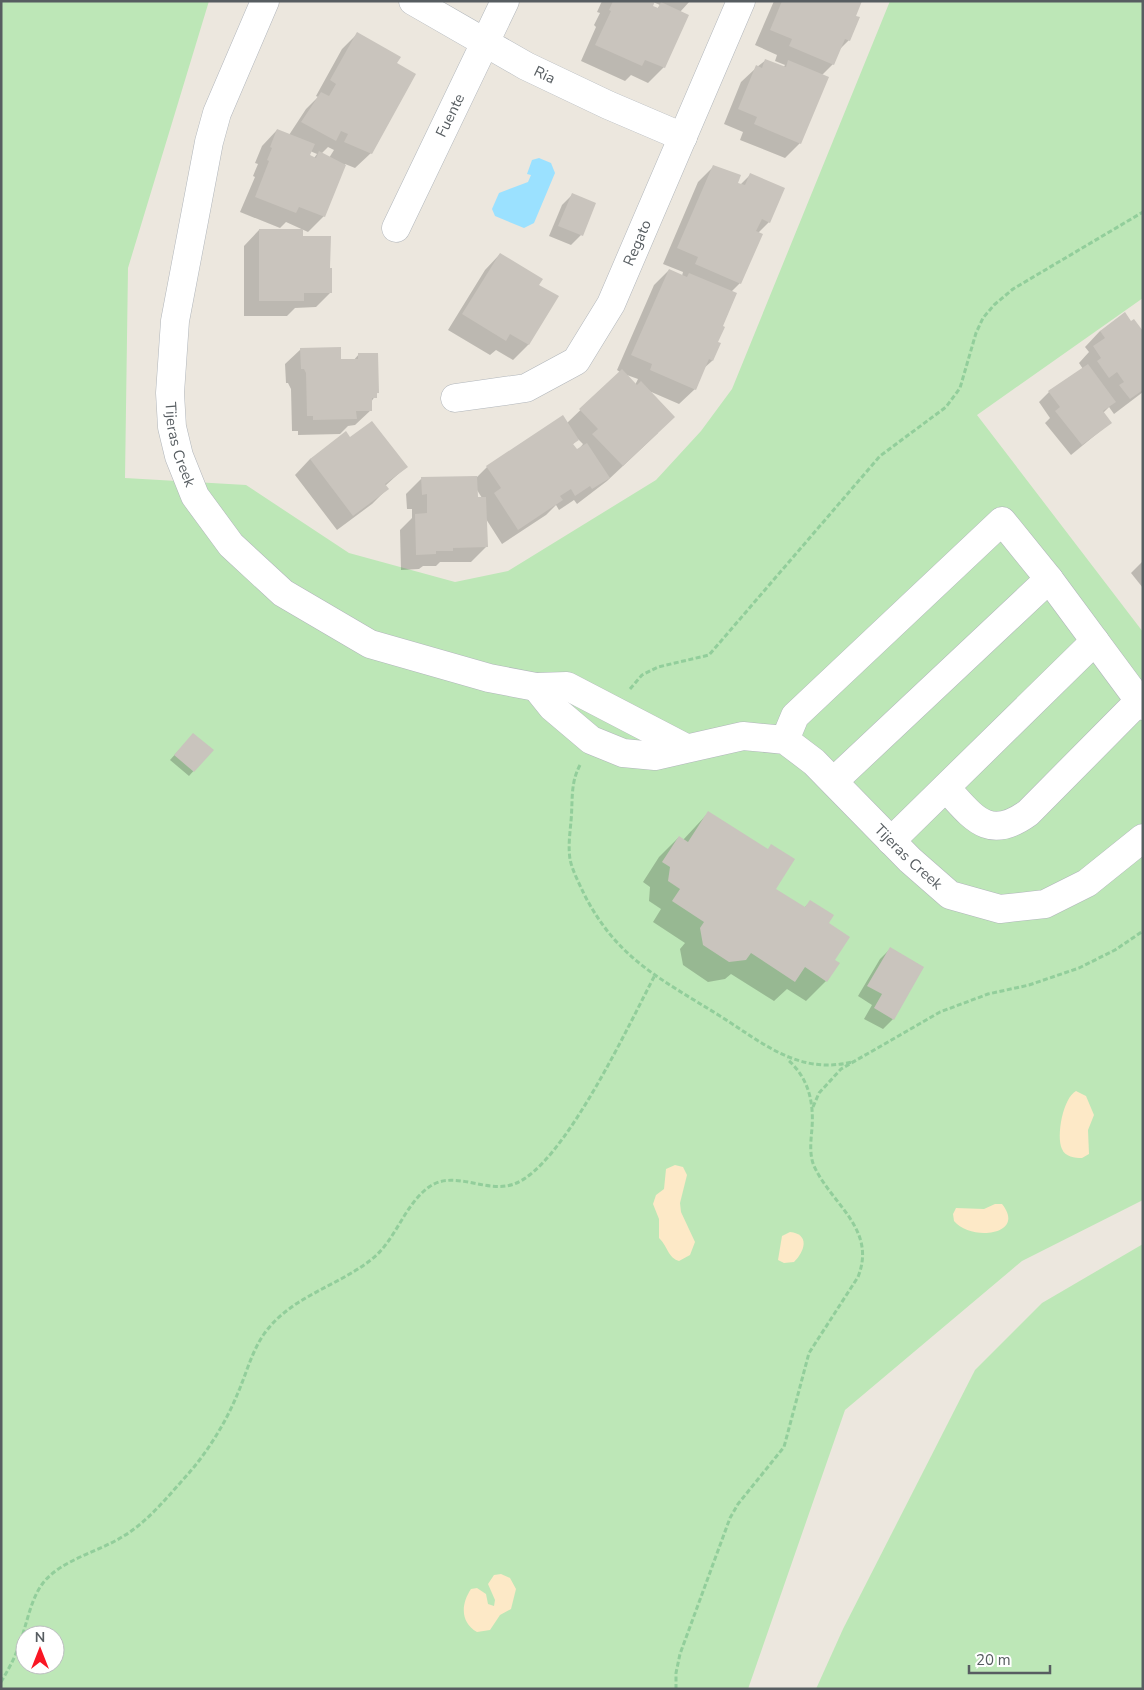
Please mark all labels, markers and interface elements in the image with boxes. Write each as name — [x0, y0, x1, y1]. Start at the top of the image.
street label: Ria — [531, 61, 559, 89]
street label: Fuente — [431, 90, 469, 140]
street label: Regato — [619, 217, 656, 269]
street label: Tijeras Creek — [161, 401, 201, 490]
street label: Tijeras Creek — [870, 819, 947, 894]
north arrow — [15, 1625, 65, 1675]
text: N — [35, 1628, 45, 1647]
scale bar — [969, 1642, 1050, 1674]
text: 20 m — [976, 1650, 1011, 1670]

